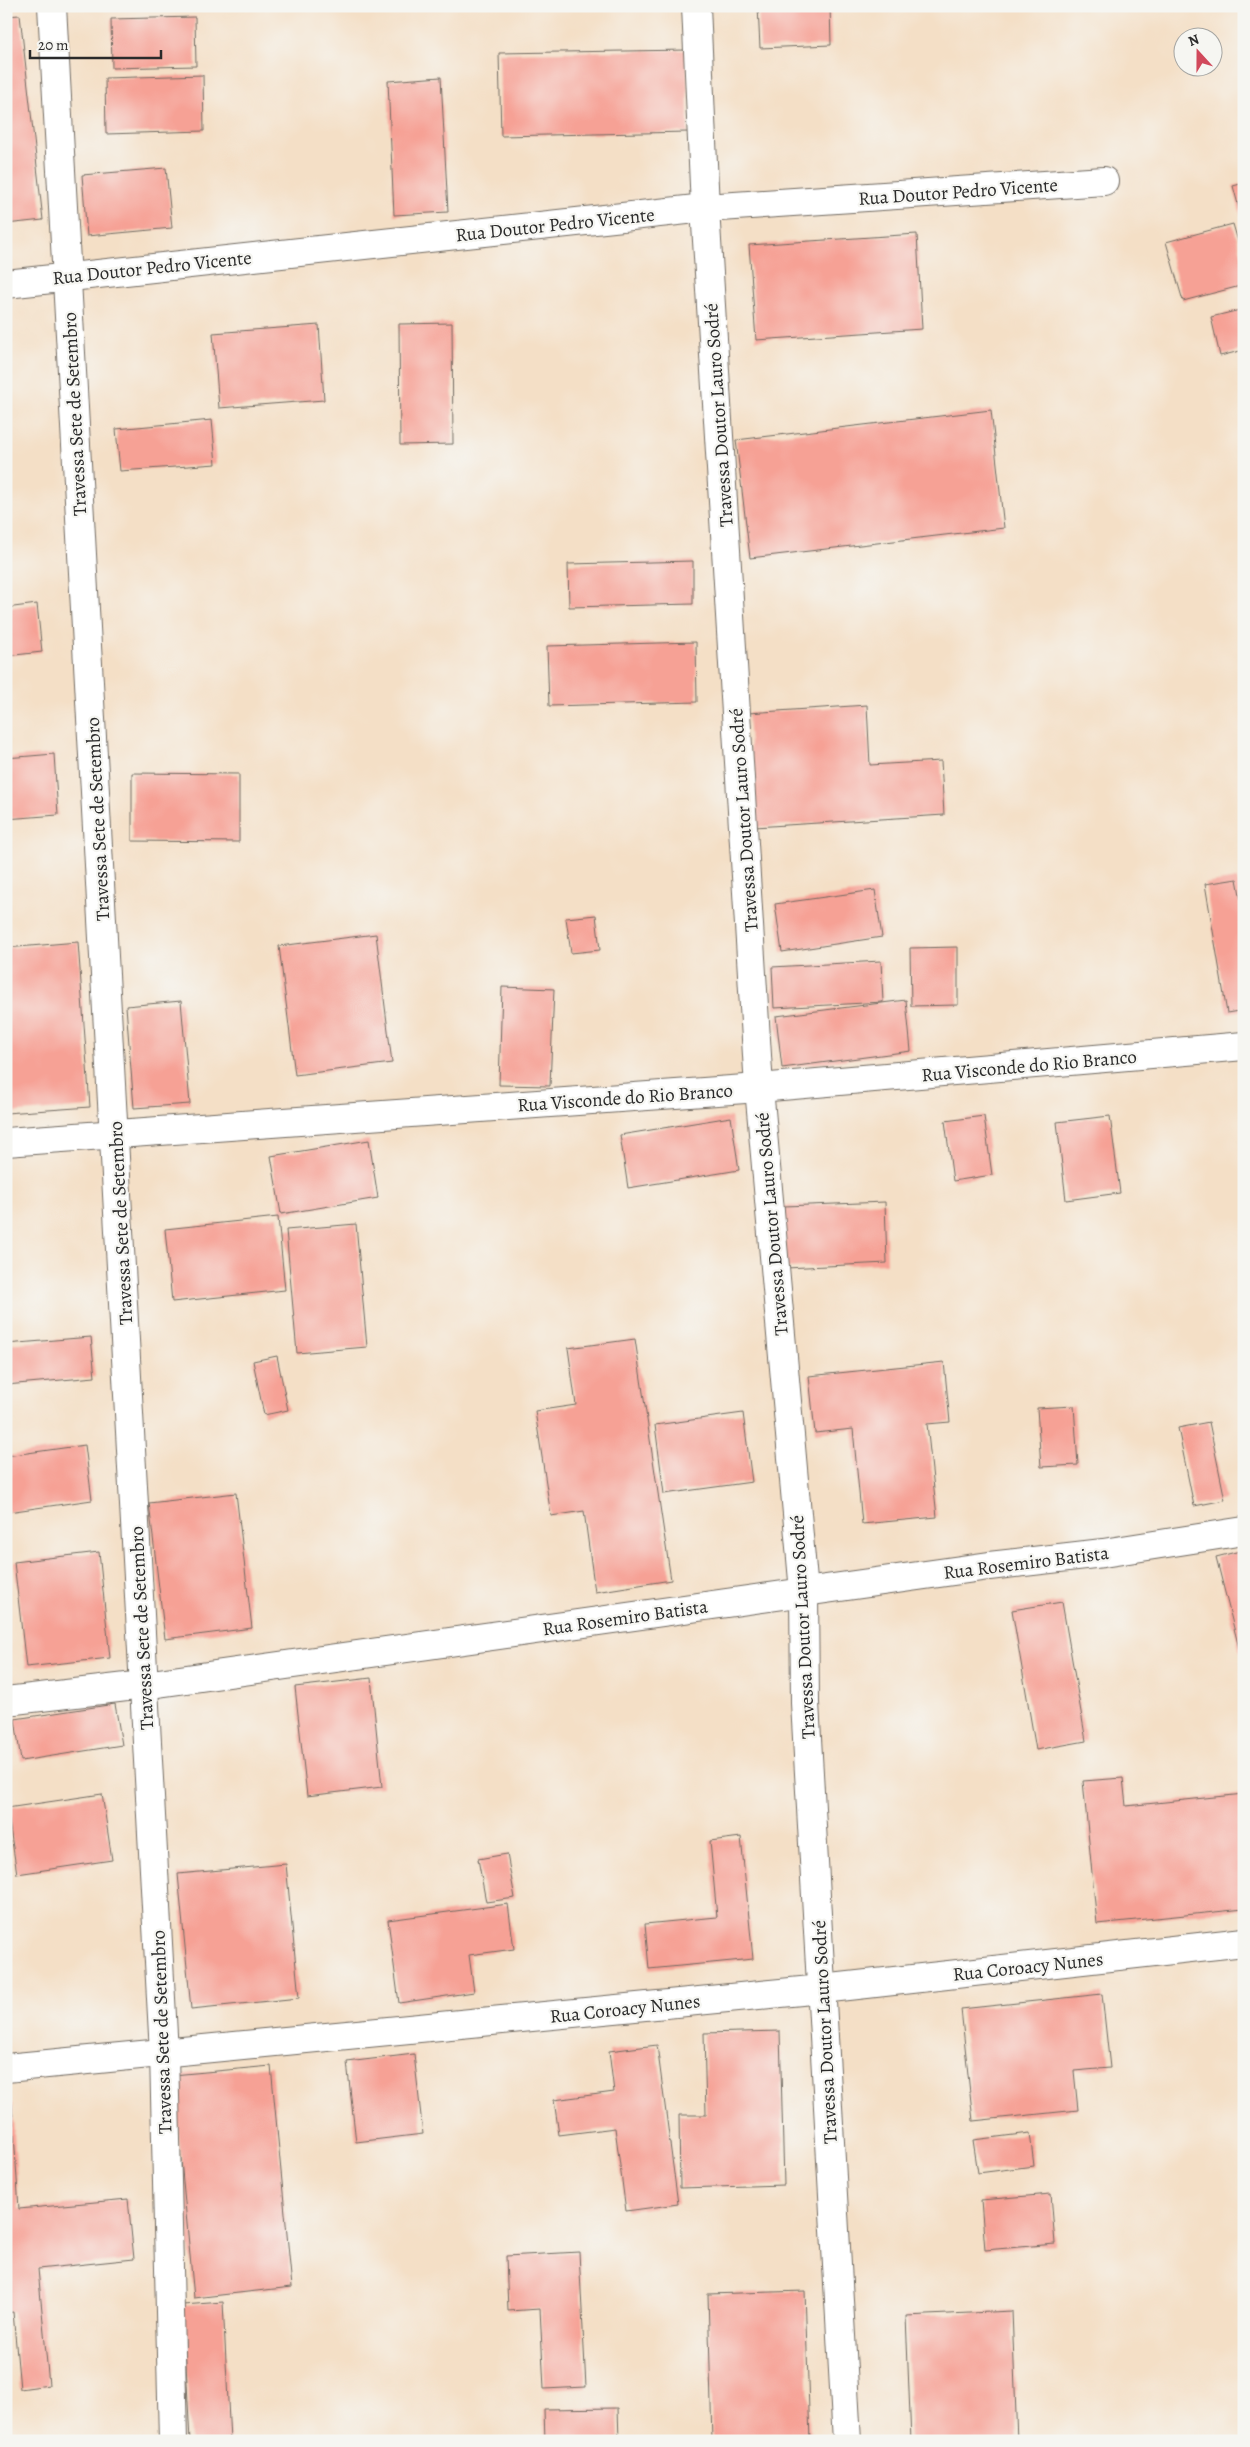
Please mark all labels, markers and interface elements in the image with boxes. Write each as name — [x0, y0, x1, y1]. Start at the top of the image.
scale bar — [30, 28, 161, 60]
north arrow — [1172, 28, 1222, 78]
text: N — [1185, 30, 1202, 51]
text: 20 m — [38, 35, 69, 55]
street label: Rua Doutor Pedro Vicente — [857, 172, 1059, 212]
street label: Rua Doutor Pedro Vicente — [454, 202, 656, 248]
street label: Rua Doutor Pedro Vicente — [51, 245, 253, 291]
street label: Travessa Doutor Lauro Sodré — [698, 302, 740, 527]
street label: Travessa Sete de Setembro — [57, 311, 93, 517]
street label: Travessa Doutor Lauro Sodré — [723, 707, 765, 932]
street label: Travessa Sete de Setembro — [80, 716, 116, 922]
street label: Rua Visconde do Rio Branco — [920, 1044, 1138, 1088]
street label: Rua Visconde do Rio Branco — [516, 1077, 734, 1119]
street label: Travessa Doutor Lauro Sodré — [749, 1111, 795, 1337]
street label: Travessa Sete de Setembro — [103, 1120, 139, 1326]
street label: Travessa Doutor Lauro Sodré — [784, 1514, 822, 1739]
street label: Travessa Sete de Setembro — [124, 1525, 160, 1731]
street label: Rua Rosemiro Batista — [942, 1540, 1111, 1586]
street label: Rua Rosemiro Batista — [541, 1594, 710, 1642]
street label: Travessa Doutor Lauro Sodré — [806, 1919, 844, 2144]
street label: Travessa Sete de Setembro — [145, 1929, 179, 2134]
street label: Rua Coroacy Nunes — [952, 1946, 1105, 1988]
street label: Rua Coroacy Nunes — [549, 1988, 702, 2030]

